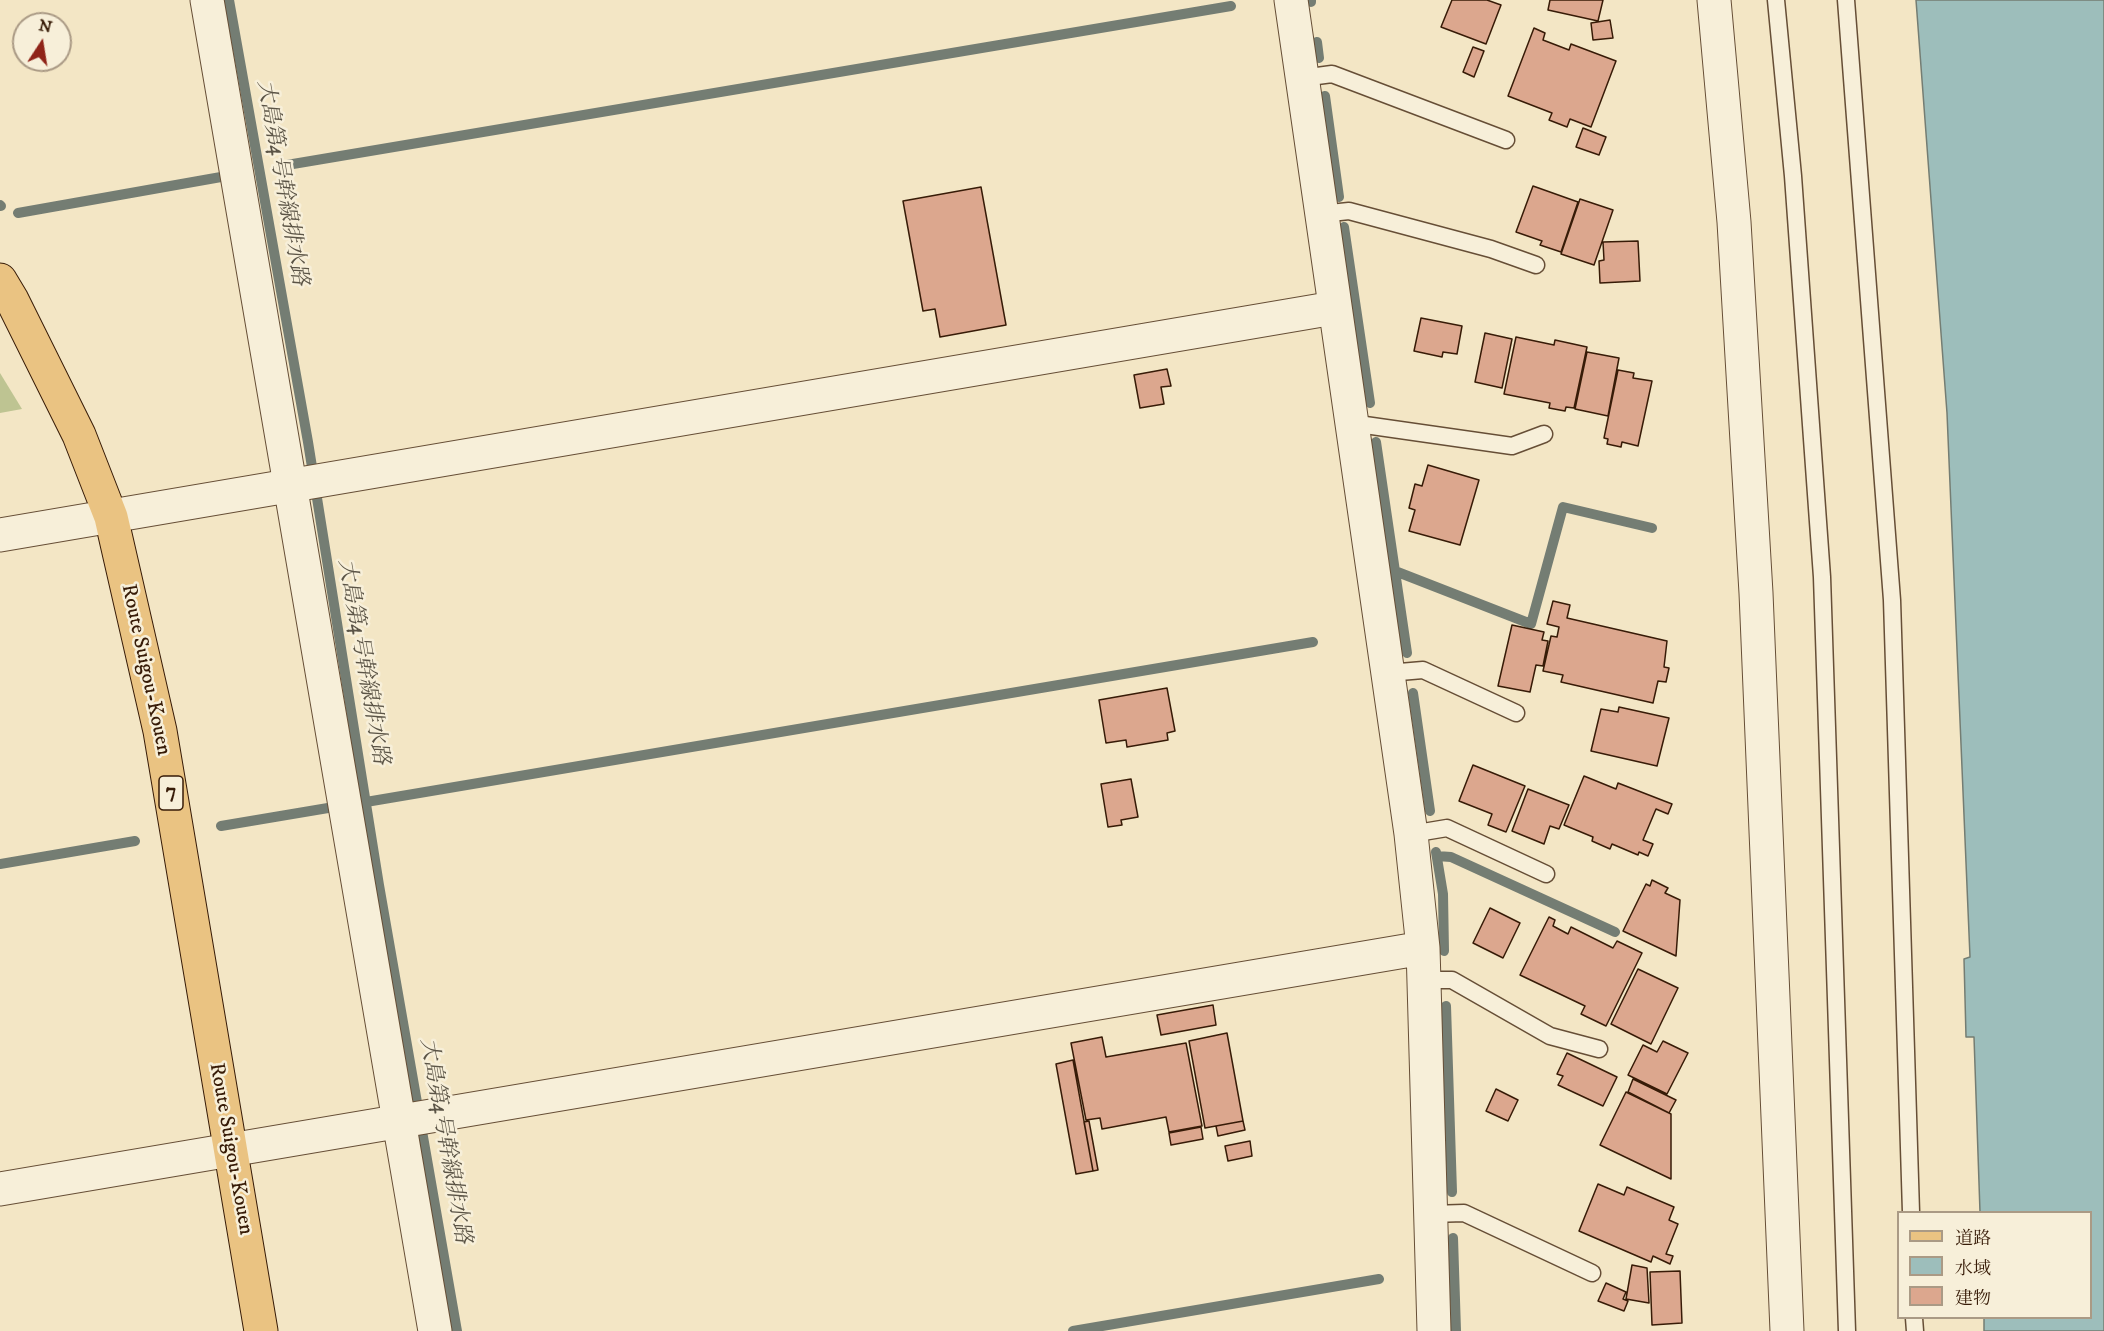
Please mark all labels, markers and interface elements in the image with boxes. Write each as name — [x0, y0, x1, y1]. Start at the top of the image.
north arrow — [12, 12, 72, 72]
text: N — [37, 15, 54, 37]
water label: 大島第4号幹線排水路 — [250, 78, 312, 288]
water label: 大島第4号幹線排水路 — [331, 557, 393, 767]
street label: Route Suigou-Kouen — [115, 582, 175, 758]
road number: 7 — [159, 776, 183, 810]
water label: 大島第4号幹線排水路 — [413, 1036, 475, 1246]
street label: Route Suigou-Kouen — [202, 1061, 258, 1237]
legend — [1897, 1211, 2092, 1319]
text: 道路 — [1955, 1228, 1991, 1250]
text: 水域 — [1955, 1258, 1991, 1280]
text: 建物 — [1955, 1288, 1991, 1310]

